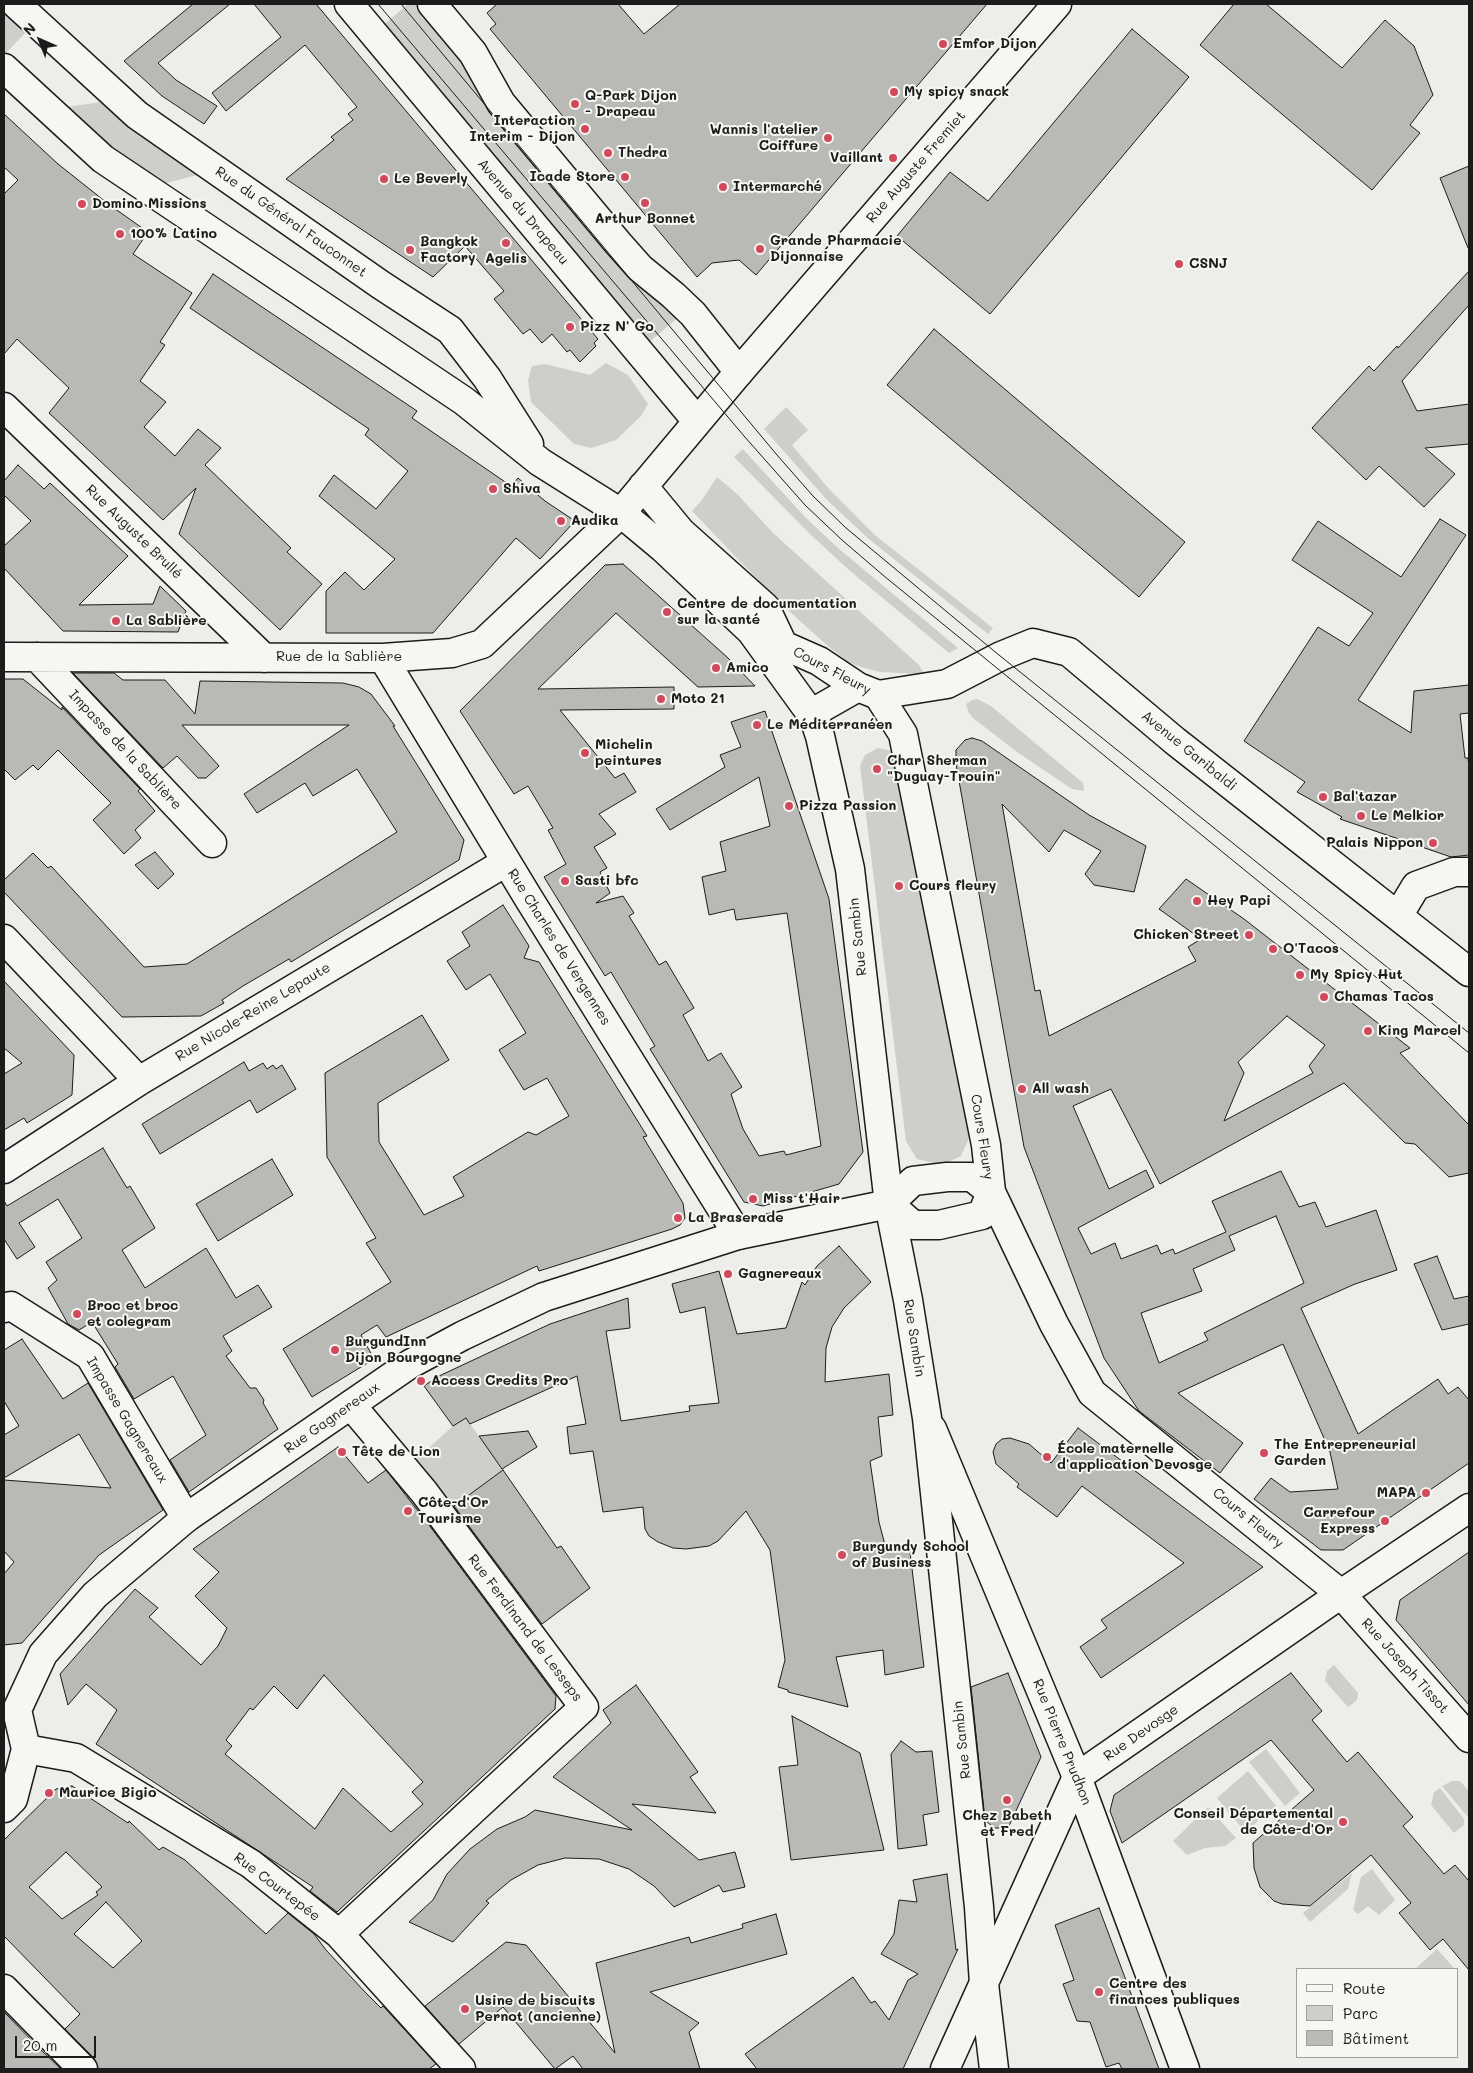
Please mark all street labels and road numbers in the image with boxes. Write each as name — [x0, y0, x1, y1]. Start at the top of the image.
street label: Rue Auguste Fremiet — [863, 108, 969, 226]
street label: Avenue du Drapeau — [474, 156, 572, 268]
street label: Rue du Général Fauconnet — [212, 163, 370, 281]
street label: Rue Auguste Brullé — [82, 481, 186, 583]
street label: Cours Fleury — [790, 643, 874, 699]
street label: Rue de la Sablière — [276, 649, 402, 665]
street label: Impasse de la Sablière — [65, 687, 185, 813]
street label: Avenue Garibaldi — [1138, 707, 1240, 795]
street label: Rue Charles de Vergennes — [504, 866, 614, 1028]
street label: Rue Sambin — [846, 897, 870, 977]
street label: Rue Nicole-Reine Lepaute — [173, 959, 333, 1065]
street label: Cours Fleury — [967, 1093, 997, 1181]
street label: Rue Sambin — [900, 1298, 928, 1378]
street label: Impasse Gagnereaux — [83, 1354, 171, 1486]
street label: Rue Gagnereaux — [281, 1379, 383, 1457]
street label: Cours Fleury — [1209, 1484, 1287, 1552]
street label: Rue Ferdinand de Lesseps — [464, 1551, 586, 1705]
street label: Rue Joseph Tissot — [1358, 1615, 1452, 1717]
street label: Rue Pierre Prudhon — [1029, 1676, 1095, 1808]
street label: Rue Sambin — [950, 1700, 974, 1780]
street label: Rue Devosge — [1100, 1701, 1182, 1765]
street label: Rue Courtepée — [231, 1849, 323, 1925]

